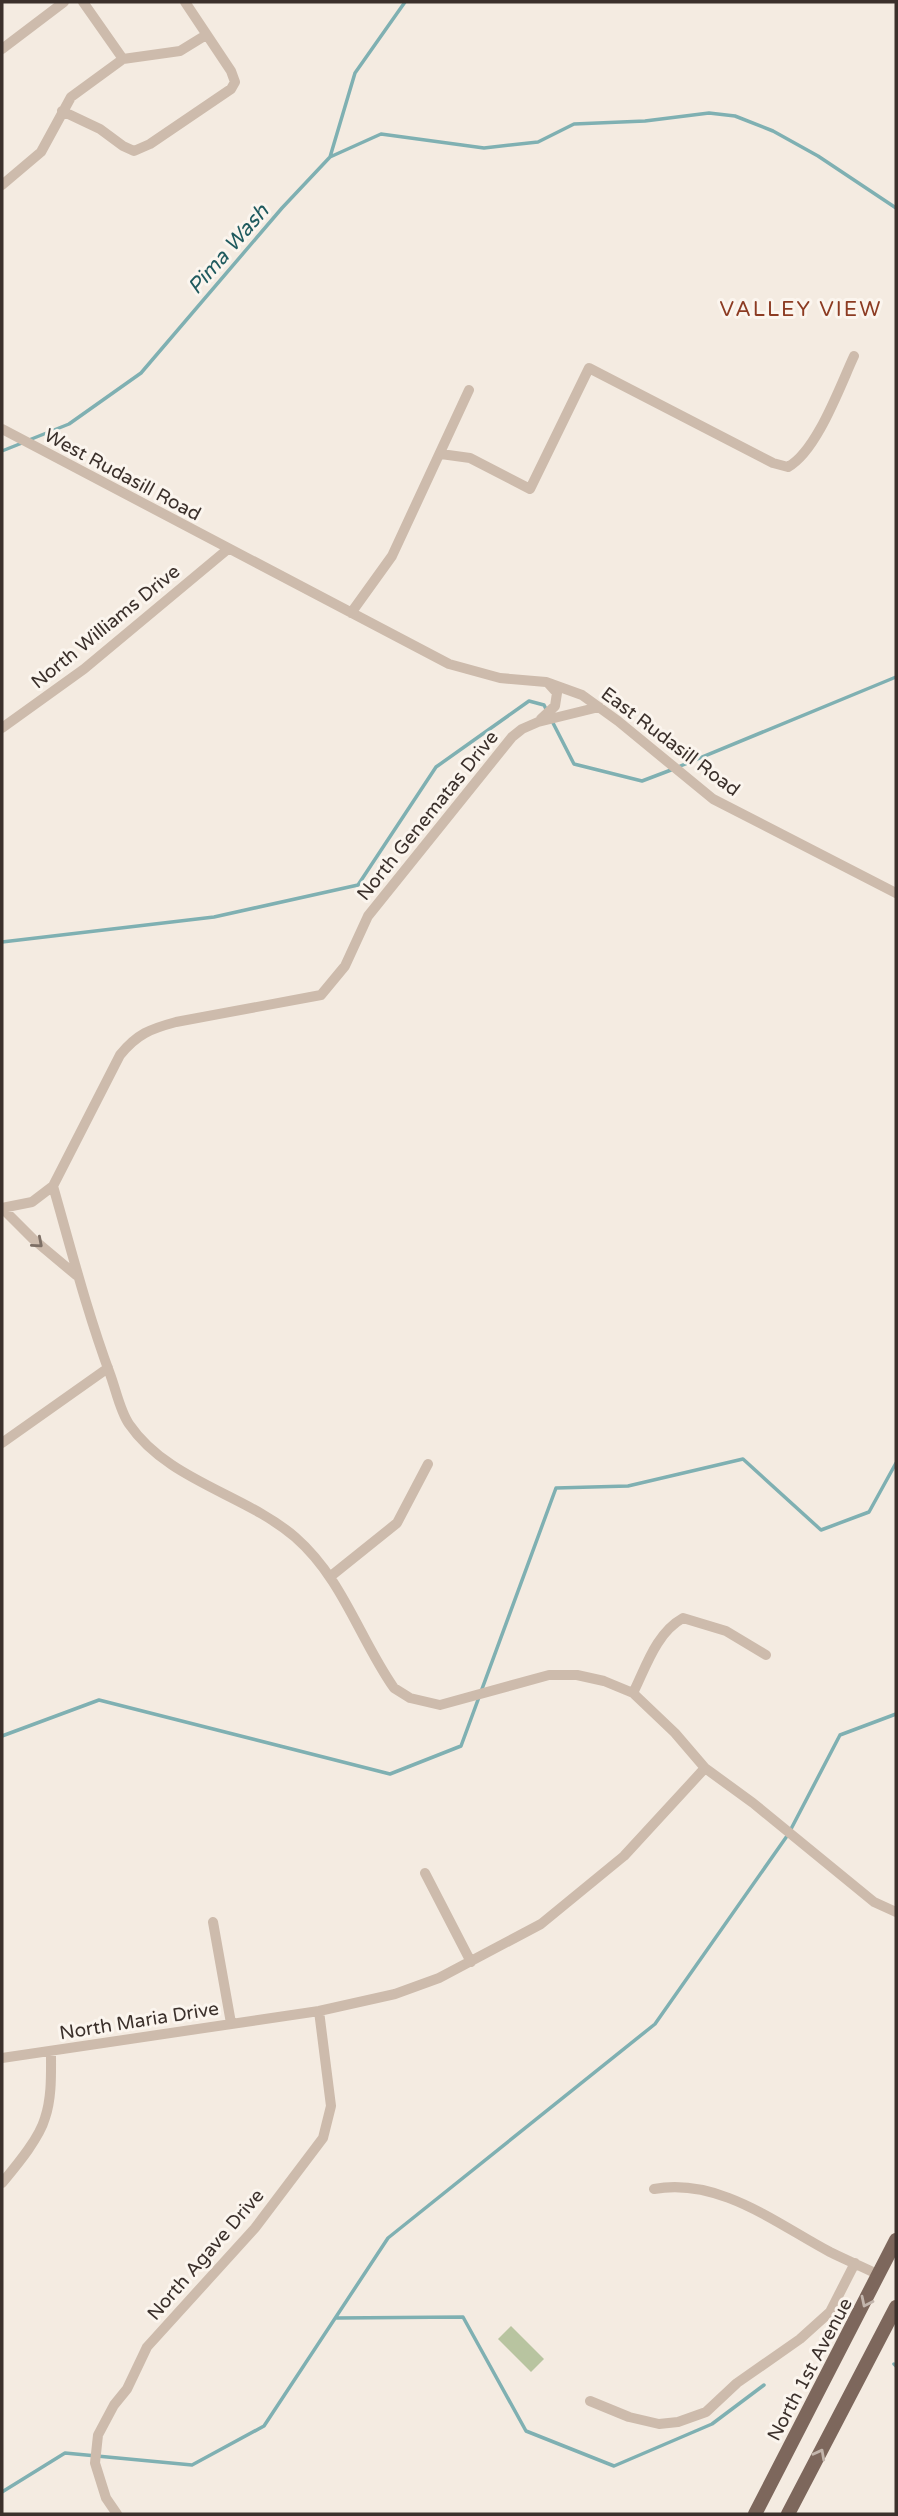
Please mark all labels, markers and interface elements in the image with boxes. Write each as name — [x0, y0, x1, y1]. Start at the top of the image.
water label: Pima Wash — [183, 198, 275, 299]
district label: VALLEY VIEW — [720, 297, 882, 322]
street label: West Rudasill Road — [40, 424, 205, 525]
street label: North Williams Drive — [27, 560, 184, 693]
street label: East Rudasill Road — [597, 683, 744, 801]
street label: North Genematas Drive — [353, 726, 503, 905]
one-way arrow — [30, 1234, 43, 1247]
street label: North Maria Drive — [58, 1998, 220, 2044]
street label: North Agave Drive — [143, 2185, 269, 2325]
street label: North 1st Avenue — [763, 2294, 857, 2445]
one-way arrow — [861, 2295, 875, 2307]
one-way arrow — [812, 2449, 825, 2461]

